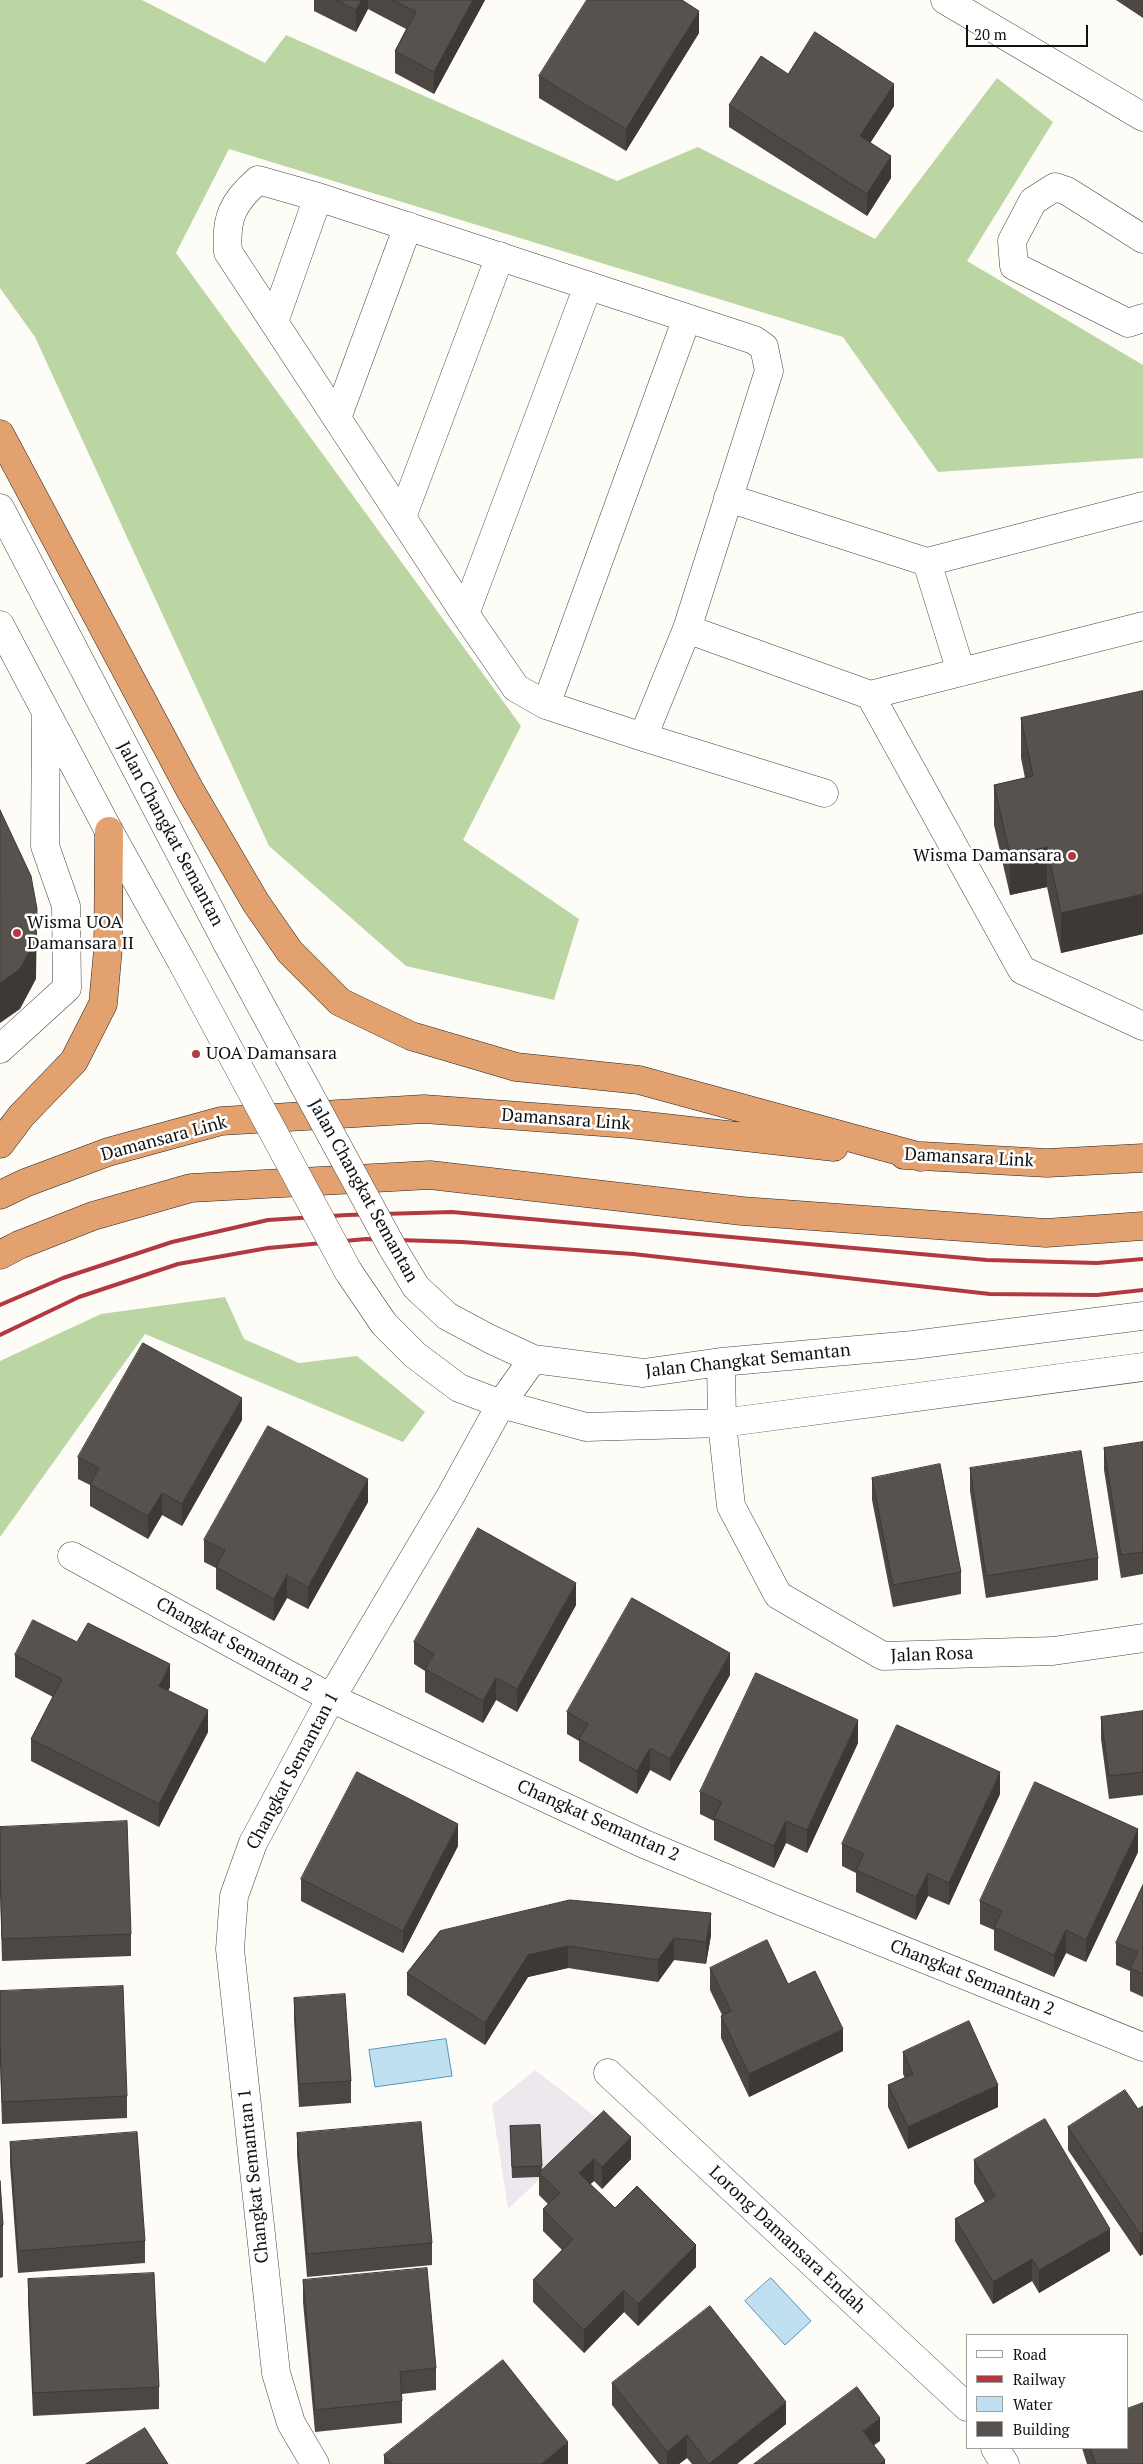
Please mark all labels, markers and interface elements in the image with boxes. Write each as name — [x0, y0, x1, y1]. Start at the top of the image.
scale bar — [968, 15, 1090, 47]
text: 20 m — [974, 24, 1007, 44]
street label: Jalan Changkat Semantan — [112, 738, 228, 930]
place label: Wisma Damansara — [913, 845, 1062, 867]
marker: Wisma Damansara — [1066, 850, 1078, 862]
place label: Wisma UOA Damansara II — [27, 912, 134, 954]
marker: Wisma UOA Damansara II — [11, 927, 23, 939]
place label: UOA Damansara — [206, 1043, 337, 1065]
marker: UOA Damansara — [190, 1048, 202, 1060]
street label: Jalan Changkat Semantan — [304, 1096, 422, 1286]
street label: Damansara Link — [501, 1105, 631, 1135]
street label: Damansara Link — [99, 1112, 229, 1166]
street label: Damansara Link — [904, 1144, 1034, 1172]
street label: Jalan Changkat Semantan — [644, 1339, 852, 1383]
street label: Changkat Semantan 2 — [152, 1593, 316, 1697]
street label: Jalan Rosa — [890, 1643, 974, 1667]
street label: Changkat Semantan 1 — [242, 1689, 344, 1853]
street label: Changkat Semantan 2 — [514, 1775, 682, 1867]
street label: Changkat Semantan 2 — [887, 1935, 1057, 2021]
street label: Changkat Semantan 1 — [234, 2088, 274, 2264]
street label: Lorong Damansara Endah — [704, 2162, 870, 2318]
legend — [966, 2334, 1128, 2449]
text: Road — [1013, 2344, 1046, 2364]
text: Railway — [1013, 2369, 1065, 2389]
text: Water — [1013, 2394, 1052, 2414]
text: Building — [1013, 2419, 1070, 2439]

